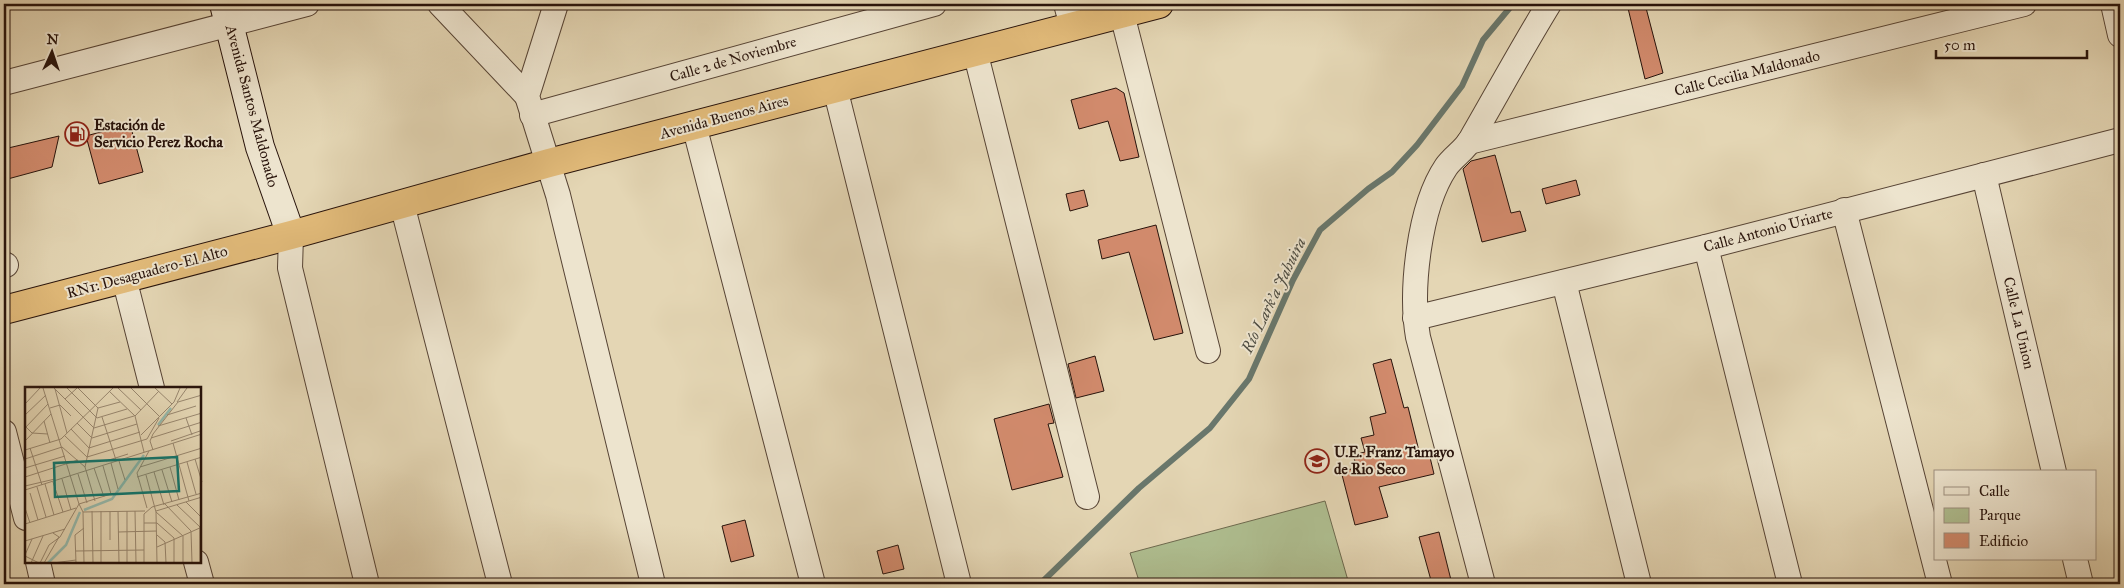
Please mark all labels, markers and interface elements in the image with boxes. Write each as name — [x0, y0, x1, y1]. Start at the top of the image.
street label: Avenida Santos Maldonado — [221, 22, 282, 189]
north arrow — [28, 28, 78, 78]
scale bar — [1936, 28, 2088, 60]
text: N — [46, 31, 59, 48]
street label: Calle 2 de Noviembre — [668, 32, 798, 86]
text: 50 m — [1944, 36, 1976, 54]
street label: Calle Cecilia Maldonado — [1672, 46, 1822, 100]
street label: Avenida Buenos Aires — [657, 91, 790, 143]
place label: Estación de Servicio Perez Rocha — [94, 116, 223, 151]
fuel station icon: Estación de Servicio Perez Rocha — [64, 121, 90, 147]
street label: Calle Antonio Uriarte — [1701, 204, 1835, 256]
water label: Río Lark’a Jahuira — [1237, 234, 1310, 357]
street label: RN1: Desaguadero-El Alto — [65, 242, 230, 302]
street label: Calle La Union — [2000, 275, 2038, 371]
inset map — [25, 387, 201, 563]
place label: U.E. Franz Tamayo de Rio Seco — [1334, 443, 1455, 478]
school or university icon: U.E. Franz Tamayo de Rio Seco — [1304, 448, 1330, 474]
legend — [1934, 470, 2096, 560]
text: Calle — [1979, 482, 2010, 500]
text: Parque — [1979, 506, 2021, 525]
text: Edificio — [1979, 532, 2028, 550]

